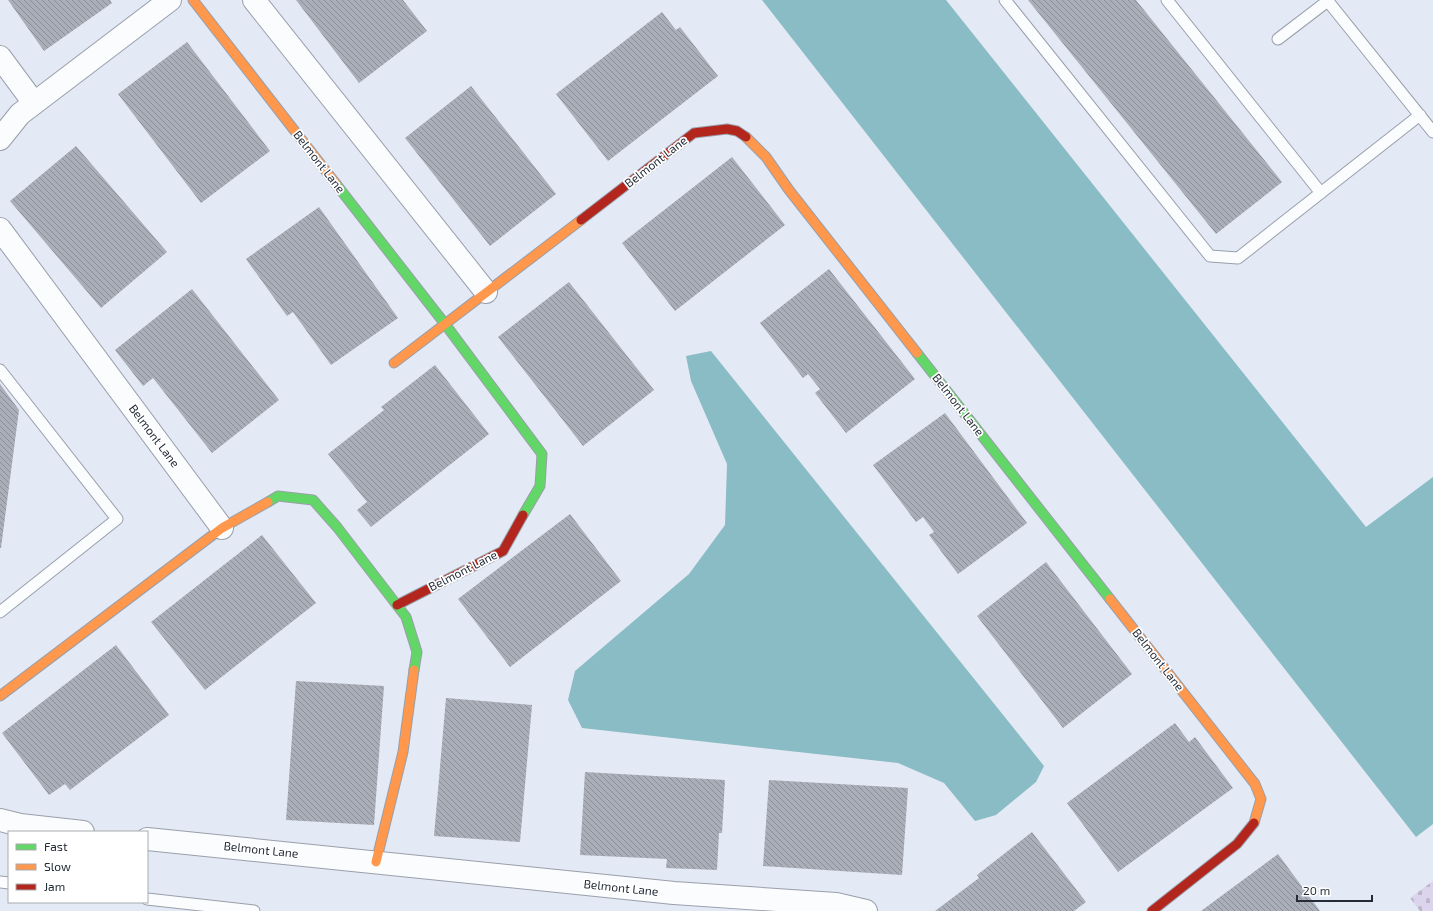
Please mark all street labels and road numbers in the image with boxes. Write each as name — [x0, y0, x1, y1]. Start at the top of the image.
street label: Belmont Lane — [291, 127, 348, 195]
street label: Belmont Lane — [621, 133, 689, 190]
street label: Belmont Lane — [930, 370, 987, 438]
street label: Belmont Lane — [127, 401, 183, 470]
street label: Belmont Lane — [426, 547, 499, 593]
street label: Belmont Lane — [1130, 625, 1187, 693]
street label: Belmont Lane — [223, 838, 299, 860]
street label: Belmont Lane — [583, 876, 659, 898]

